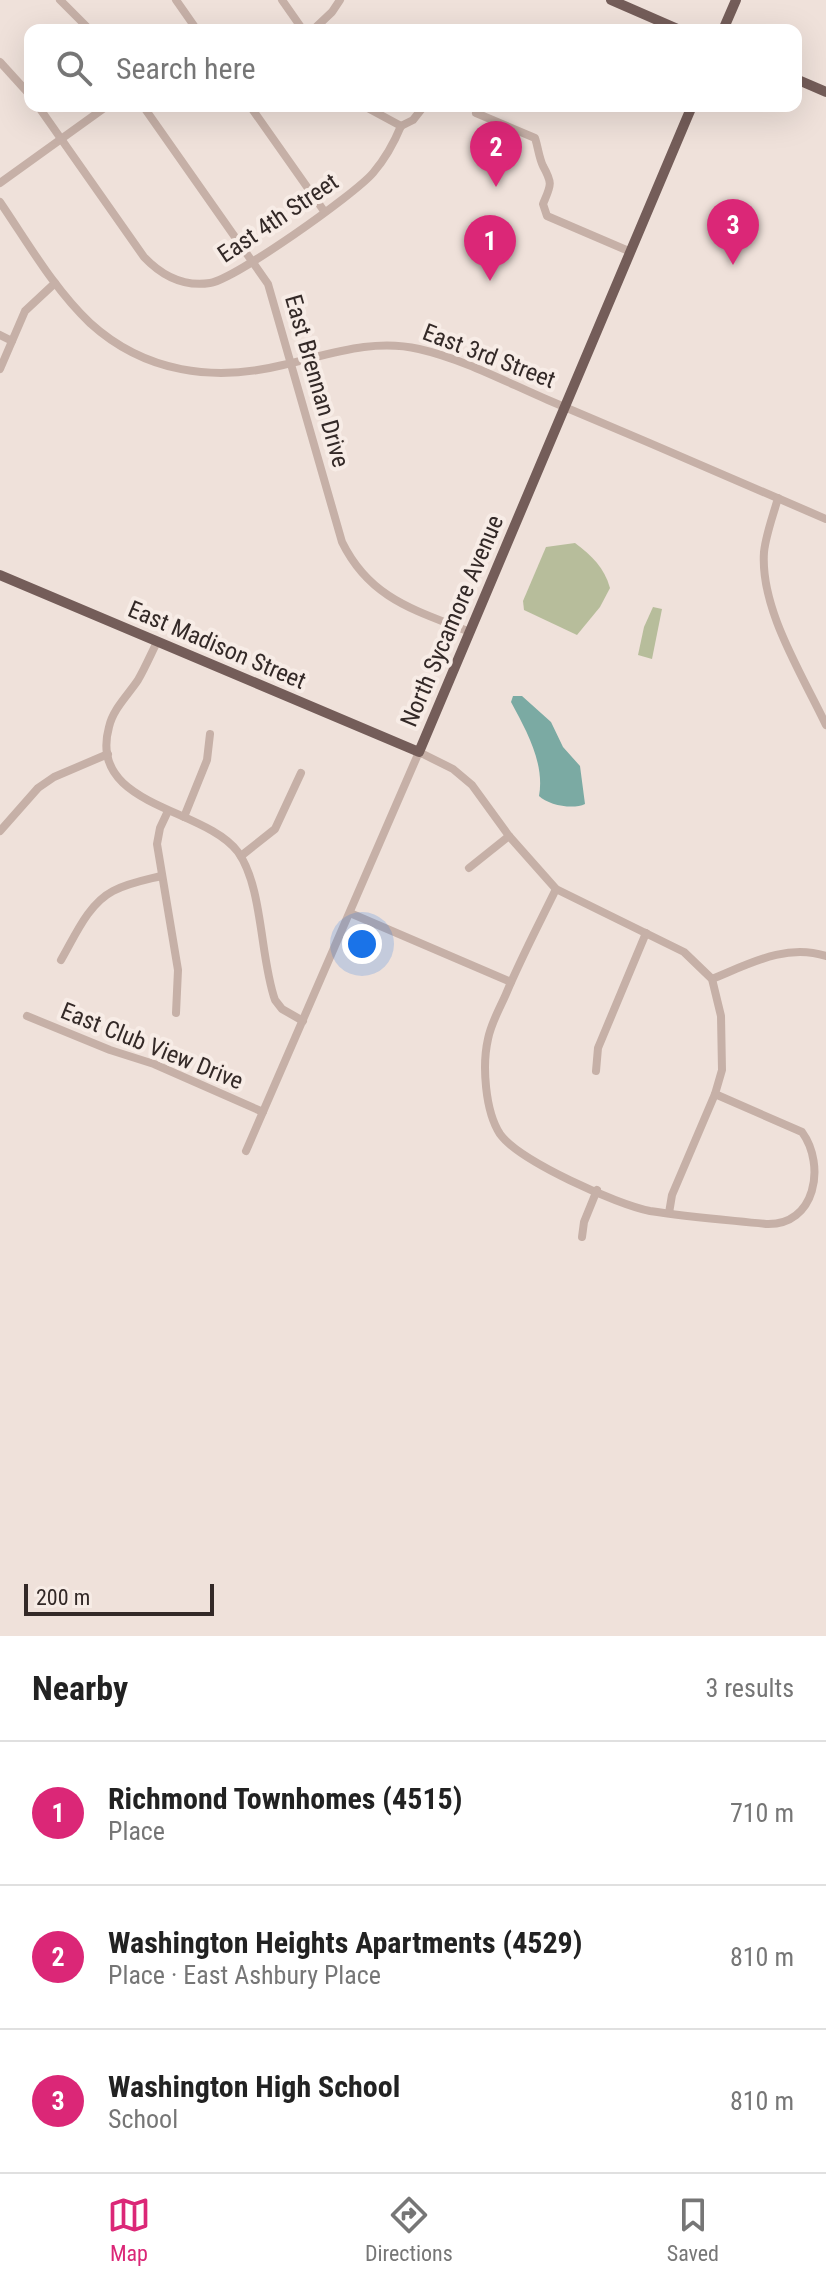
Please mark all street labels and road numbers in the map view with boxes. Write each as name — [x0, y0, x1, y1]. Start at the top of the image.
street label: East 4th Street — [212, 167, 344, 269]
street label: East Brennan Drive — [279, 291, 355, 471]
street label: East 3rd Street — [419, 318, 559, 394]
street label: North Sycamore Avenue — [395, 511, 509, 731]
street label: East Madison Street — [124, 595, 310, 695]
street label: East Club View Drive — [57, 997, 247, 1095]

